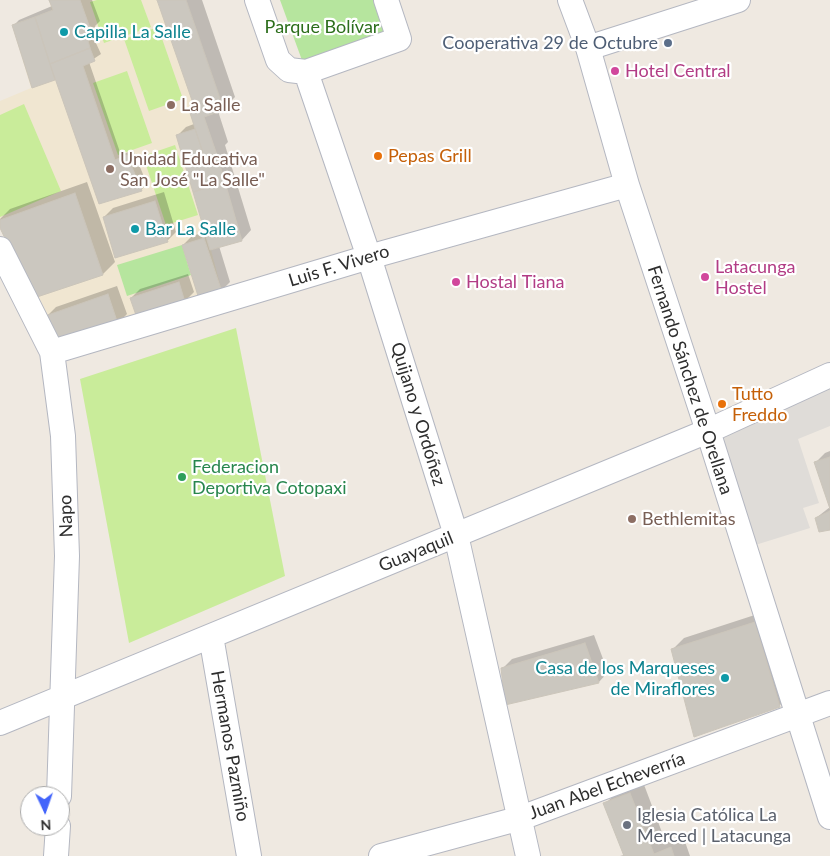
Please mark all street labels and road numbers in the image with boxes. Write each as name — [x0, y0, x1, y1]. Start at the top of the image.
street label: Luis F. Vivero — [286, 240, 392, 292]
street label: Fernando Sánchez de Orellana — [643, 263, 737, 497]
street label: Quijano y Ordóñez — [386, 340, 450, 488]
street label: Napo — [54, 494, 78, 538]
street label: Guayaquil — [376, 527, 456, 577]
street label: Hermanos Pazmiño — [206, 669, 254, 823]
street label: Juan Abel Echeverría — [526, 748, 688, 824]

